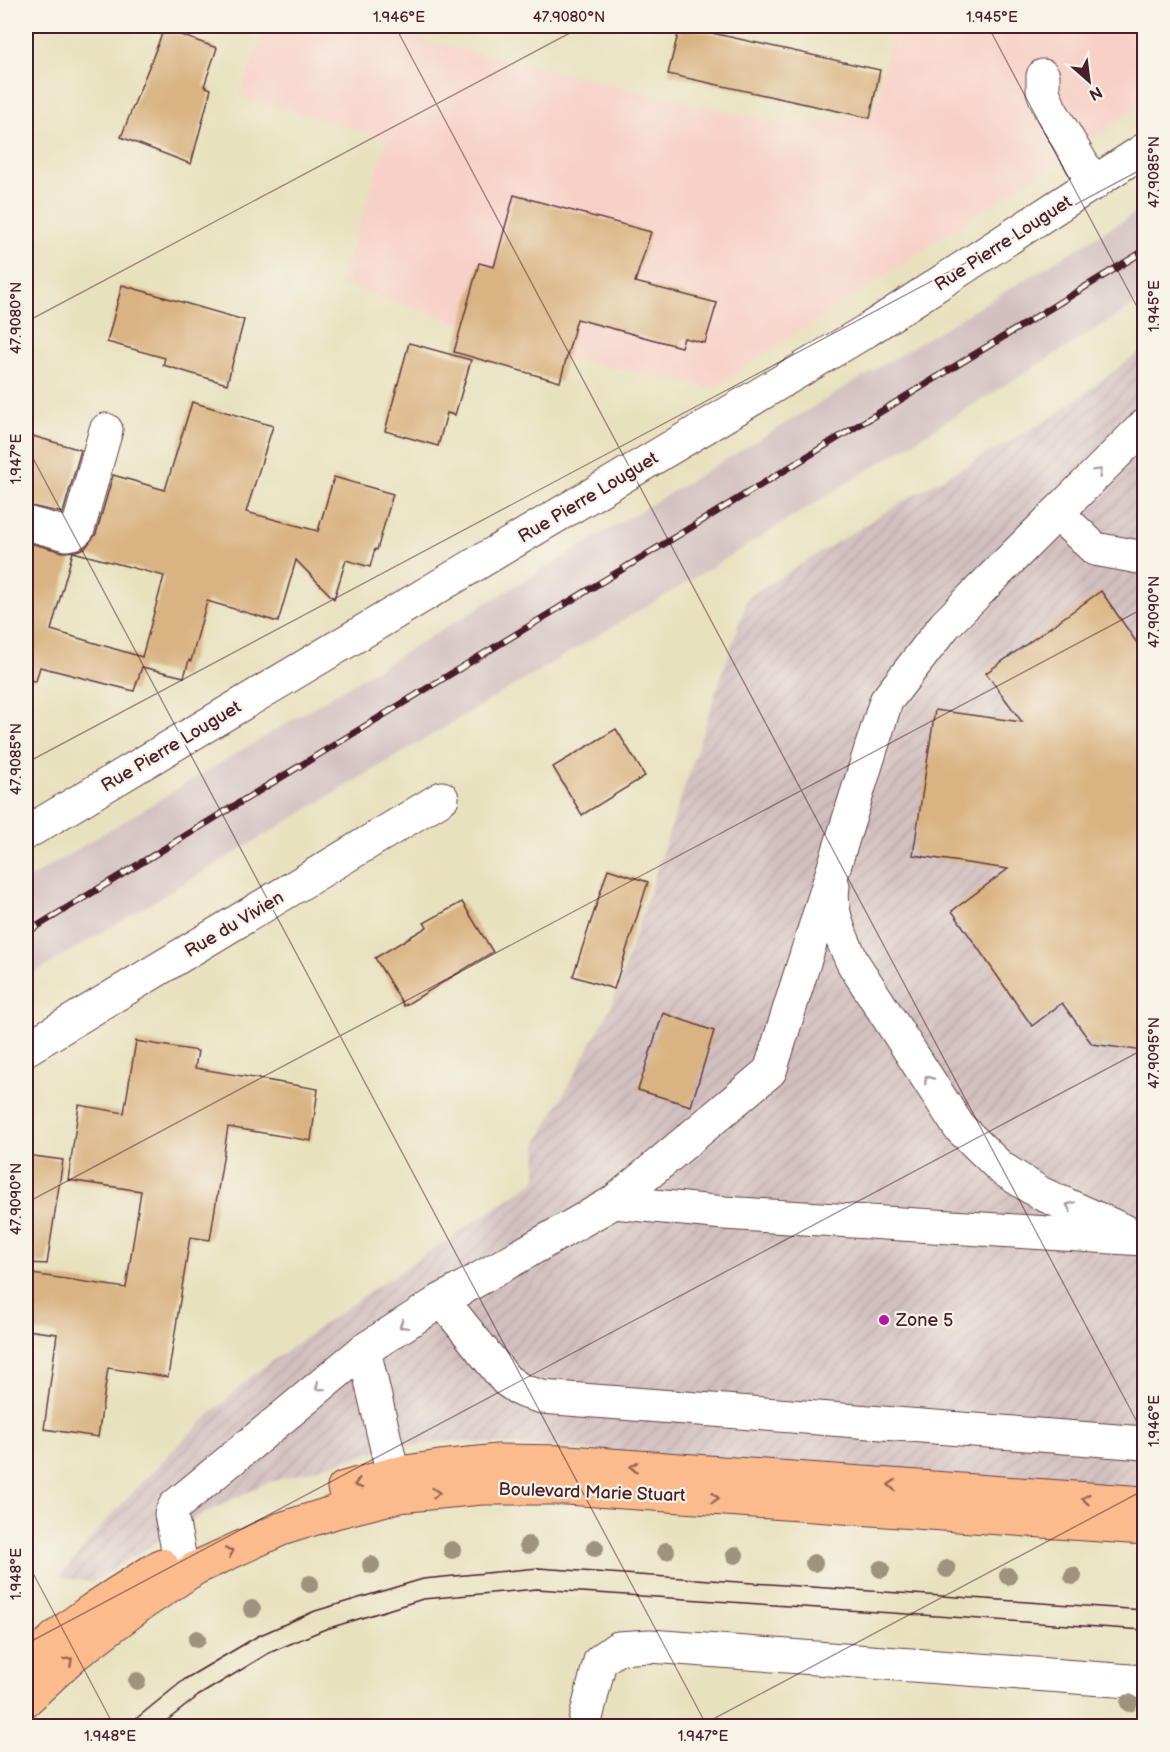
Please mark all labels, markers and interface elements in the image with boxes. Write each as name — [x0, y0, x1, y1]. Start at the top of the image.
text: 1.946°E — [373, 8, 425, 27]
text: 47.9080°N — [533, 8, 605, 27]
text: 1.945°E — [966, 8, 1018, 27]
north arrow — [1059, 51, 1119, 111]
text: N — [1086, 82, 1105, 104]
text: 47.9085°N — [1145, 136, 1164, 208]
street label: Rue Pierre Louguet — [931, 191, 1076, 296]
text: 1.945°E — [1145, 280, 1164, 332]
text: 47.9080°N — [7, 282, 26, 354]
text: 1.947°E — [7, 434, 26, 484]
street label: Rue Pierre Louguet — [515, 447, 662, 547]
one-way arrow — [1091, 468, 1102, 479]
text: 47.9090°N — [1145, 576, 1164, 648]
street label: Rue Pierre Louguet — [98, 696, 245, 796]
text: 47.9085°N — [7, 723, 26, 795]
street label: Rue du Vivien — [181, 887, 287, 962]
text: 47.9095°N — [1145, 1017, 1164, 1089]
one-way arrow — [924, 1075, 935, 1086]
text: 47.9090°N — [7, 1163, 26, 1235]
one-way arrow — [1066, 1201, 1077, 1213]
place label: Zone 5 — [895, 1310, 953, 1331]
marker: Zone 5 — [877, 1313, 891, 1327]
one-way arrow — [399, 1317, 409, 1329]
one-way arrow — [315, 1379, 326, 1390]
text: 1.946°E — [1145, 1395, 1164, 1447]
one-way arrow — [630, 1461, 639, 1474]
one-way arrow — [353, 1477, 364, 1489]
street label: Boulevard Marie Stuart — [498, 1479, 686, 1506]
one-way arrow — [887, 1479, 896, 1492]
one-way arrow — [432, 1487, 441, 1500]
one-way arrow — [710, 1491, 719, 1504]
one-way arrow — [1082, 1493, 1091, 1506]
text: 1.948°E — [7, 1548, 26, 1600]
one-way arrow — [223, 1548, 234, 1560]
one-way arrow — [62, 1657, 73, 1668]
text: 1.948°E — [84, 1727, 136, 1746]
text: 1.947°E — [678, 1727, 728, 1746]

